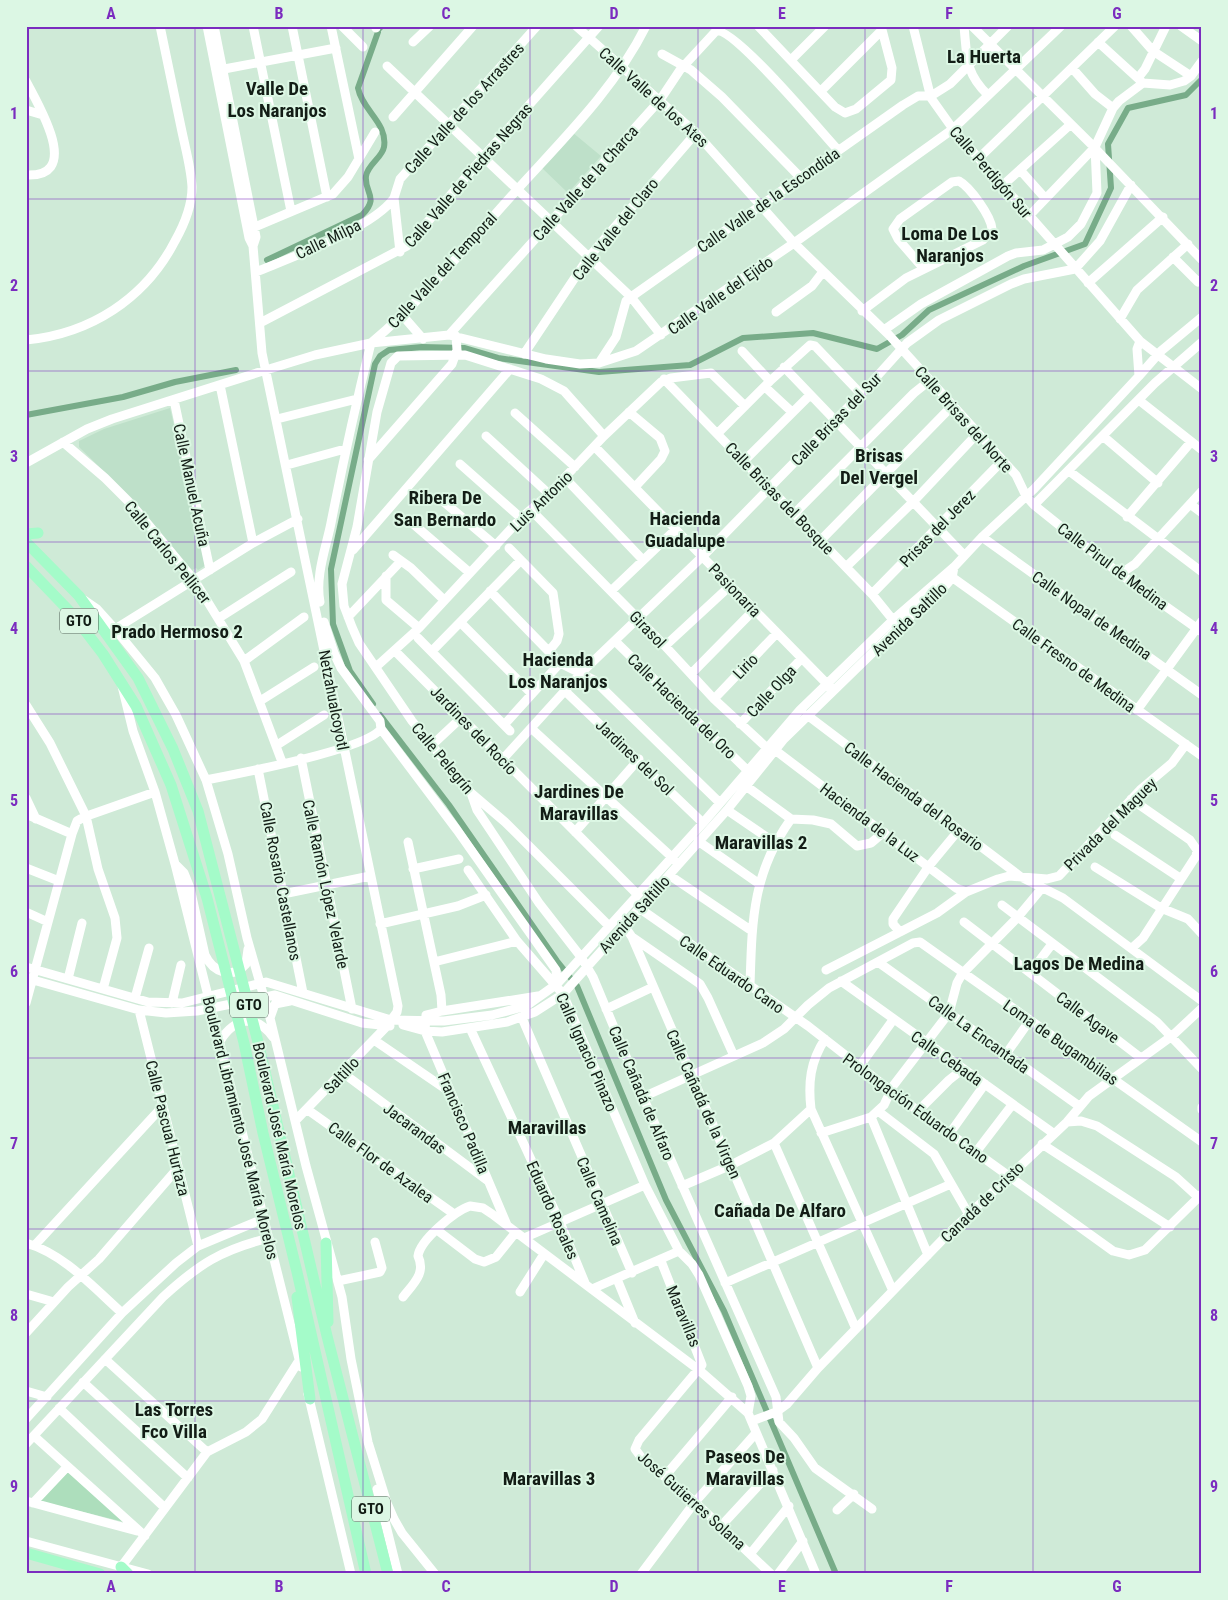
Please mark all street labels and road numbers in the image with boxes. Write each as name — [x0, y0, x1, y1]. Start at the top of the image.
street label: Calle Valle de los Arrastres — [401, 39, 528, 178]
street label: Calle Valle de los Ates — [595, 43, 712, 151]
street label: Calle Valle de Piedras Negras — [400, 99, 536, 251]
street label: Calle Valle de la Charca — [529, 122, 642, 245]
street label: Calle Perdigón Sur — [945, 122, 1036, 222]
street label: Calle Valle de la Escondida — [693, 144, 843, 257]
street label: Calle Valle del Claro — [568, 174, 662, 284]
street label: Calle Valle del Temporal — [384, 208, 501, 332]
street label: Calle Milpa — [292, 216, 364, 263]
street label: Calle Valle del Ejido — [664, 252, 777, 339]
street label: Calle Brisas del Norte — [911, 362, 1016, 476]
street label: Calle Brisas del Sur — [787, 369, 886, 470]
street label: Calle Manuel Acuña — [169, 422, 214, 548]
street label: Calle Brisas del Bosque — [721, 438, 838, 558]
street label: Luis Antonio — [506, 467, 576, 536]
street label: Prisas del Jerez — [896, 486, 979, 571]
street label: Calle Carlos Pellicer — [120, 497, 215, 608]
street label: Calle Pirul de Medina — [1054, 519, 1172, 614]
street label: Pasionaria — [705, 560, 765, 621]
street label: Calle Nopal de Medina — [1028, 567, 1155, 664]
street label: Avenida Saltillo — [868, 579, 951, 660]
street label: Girasol — [625, 607, 670, 652]
road number: GTO — [60, 608, 98, 634]
street label: Calle Fresno de Medina — [1008, 614, 1139, 716]
street label: Netzahualcoyotl — [314, 648, 353, 752]
street label: Calle Hacienda del Oro — [623, 650, 740, 763]
street label: Lirio — [729, 650, 762, 683]
street label: Calle Olga — [743, 661, 800, 721]
street label: Jardines del Rocío — [426, 682, 521, 779]
street label: Jardines del Sol — [592, 716, 677, 799]
street label: Calle Pelegrín — [407, 719, 478, 798]
street label: Calle Hacienda del Rosario — [840, 738, 987, 855]
street label: Privada del Maguey — [1060, 774, 1161, 875]
street label: Hacienda de la Luz — [816, 779, 923, 866]
street label: Calle Ramón López Velarde — [298, 798, 353, 970]
street label: Calle Rosario Castellanos — [256, 800, 305, 962]
street label: Avenida Saltillo — [595, 872, 674, 957]
street label: Calle Eduardo Cano — [676, 931, 788, 1018]
street label: Calle Agave — [1052, 987, 1123, 1047]
street label: Calle Ignacio Pinazo — [552, 990, 621, 1115]
street label: Calle La Encantada — [924, 991, 1033, 1078]
road number: GTO — [230, 992, 268, 1018]
street label: Boulevard Libramiento José María Morelos — [199, 995, 282, 1262]
street label: Loma de Bugambilias — [1000, 996, 1122, 1089]
street label: Calle Cañadá de Alfaro — [605, 1023, 678, 1163]
street label: Calle Cañadá de la Virgen — [662, 1027, 745, 1182]
street label: Calle Cebada — [907, 1027, 986, 1090]
street label: Boulevard José María Morelos — [249, 1041, 310, 1232]
street label: Prolongación Eduardo Cano — [839, 1049, 992, 1168]
street label: Saltillo — [320, 1053, 363, 1098]
street label: Calle Pascual Hurtaza — [141, 1058, 194, 1198]
street label: Francisco Padilla — [434, 1070, 493, 1177]
street label: Jacarandas — [380, 1099, 450, 1158]
street label: Calle Flor de Azalea — [324, 1118, 437, 1207]
street label: Calle Camelina — [572, 1154, 627, 1248]
street label: Eduardo Rosales — [522, 1158, 583, 1262]
street label: Canadá de Cristo — [937, 1158, 1028, 1247]
street label: Maravillas — [662, 1283, 705, 1350]
street label: José Gutierres Solana — [634, 1447, 749, 1554]
road number: GTO — [352, 1496, 390, 1522]

